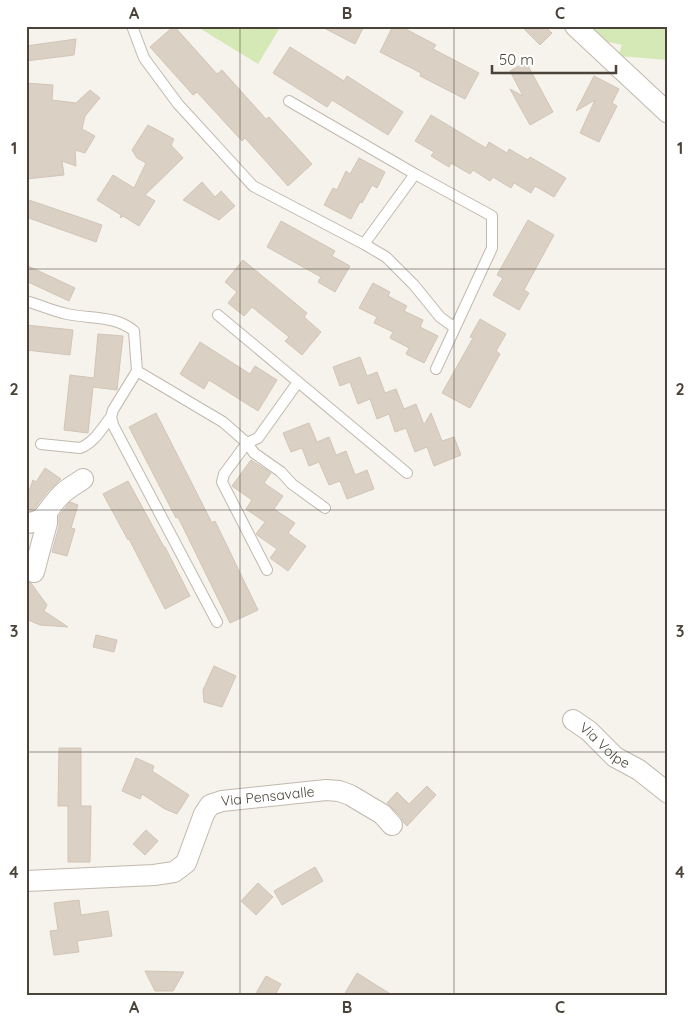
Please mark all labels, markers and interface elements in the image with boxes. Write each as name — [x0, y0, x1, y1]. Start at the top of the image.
text: A — [129, 3, 140, 23]
text: B — [342, 3, 352, 23]
text: C — [555, 3, 565, 23]
scale bar — [492, 42, 615, 74]
text: 50 m — [499, 50, 534, 69]
text: 1 — [11, 138, 17, 158]
text: 1 — [677, 138, 683, 158]
text: 2 — [9, 379, 19, 399]
text: 2 — [675, 379, 685, 399]
text: 3 — [10, 621, 18, 641]
text: 3 — [676, 621, 684, 641]
street label: Via Volpe — [576, 718, 633, 772]
street label: Via Pensavalle — [220, 782, 315, 810]
text: 4 — [9, 862, 19, 882]
text: 4 — [675, 862, 685, 882]
text: A — [129, 997, 140, 1017]
text: B — [342, 997, 352, 1017]
text: C — [555, 997, 565, 1017]

